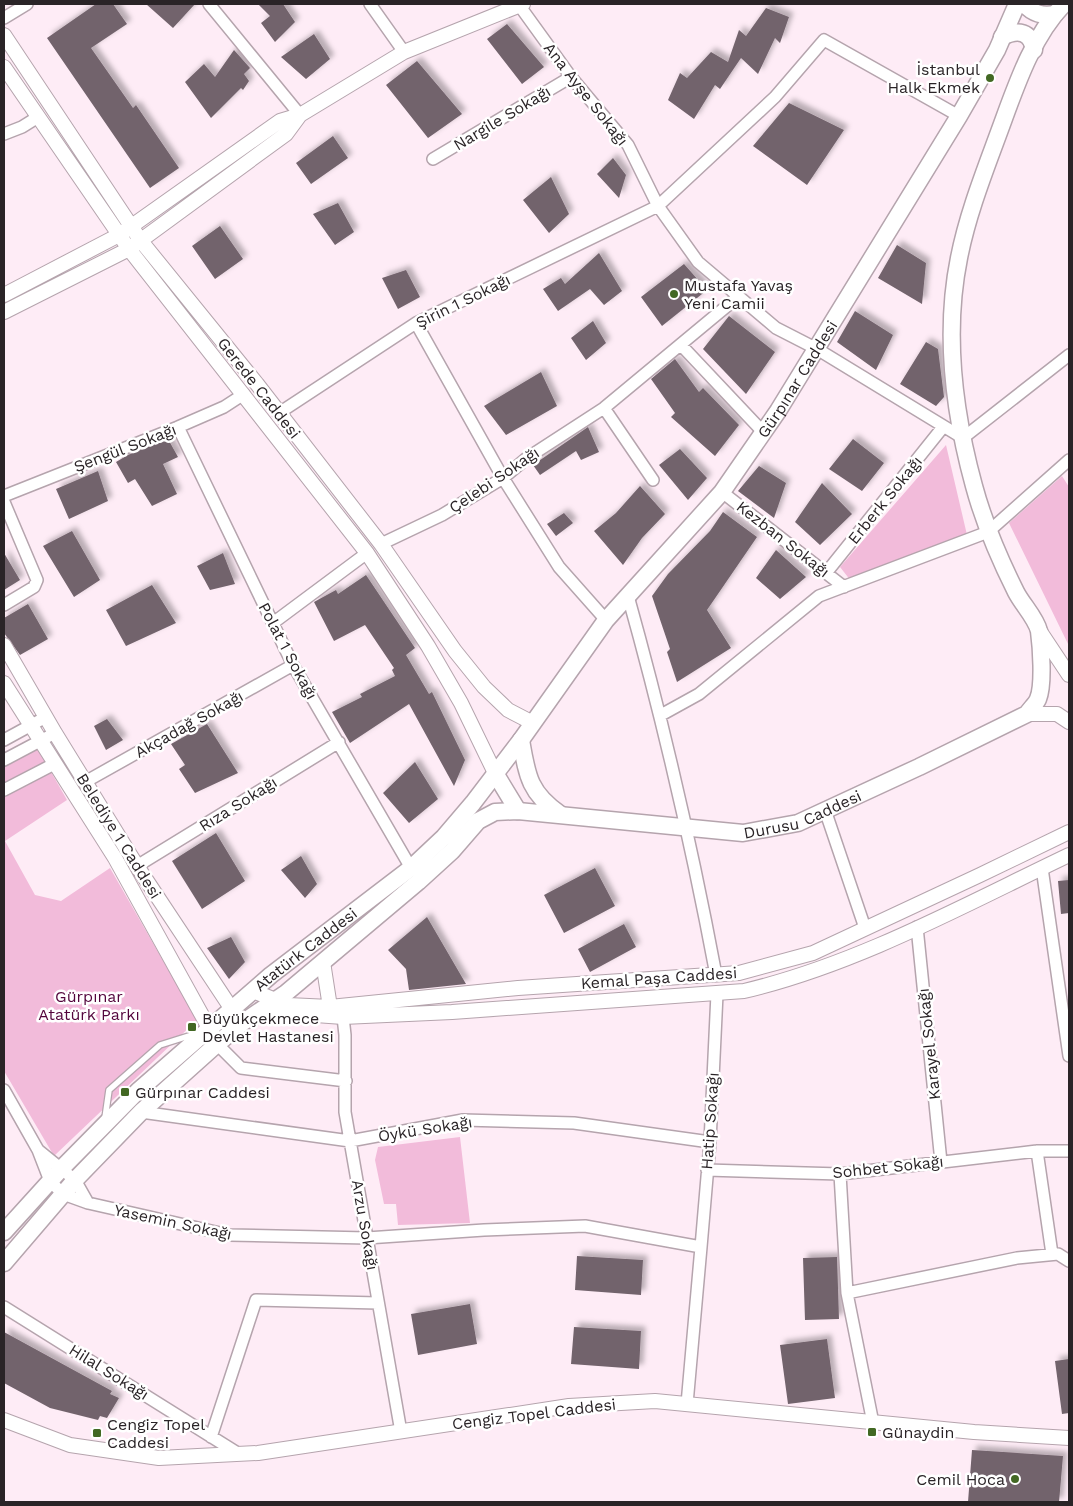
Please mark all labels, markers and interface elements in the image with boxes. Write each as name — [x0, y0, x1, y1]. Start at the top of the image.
street label: Ana Ayşe Sokağı — [540, 39, 632, 149]
place label: İstanbul Halk Ekmek — [887, 60, 980, 97]
marker: İstanbul Halk Ekmek — [984, 72, 996, 84]
street label: Nargile Sokağı — [450, 82, 554, 154]
street label: Şirin 1 Sokağı — [413, 270, 513, 332]
place label: Mustafa Yavaş Yeni Camii — [684, 276, 793, 313]
marker: Mustafa Yavaş Yeni Camii — [668, 288, 680, 300]
street label: Gürpınar Caddesi — [753, 317, 841, 441]
street label: Gerede Caddesi — [214, 334, 304, 442]
street label: Şengül Sokağı — [71, 420, 179, 476]
street label: Çelebi Sokağı — [445, 443, 543, 517]
street label: Erberk Sokağı — [844, 452, 926, 548]
street label: Kezban Sokağı — [733, 497, 833, 581]
street label: Polat 1 Sokağı — [254, 599, 322, 703]
street label: Akçadağ Sokağı — [131, 686, 247, 762]
street label: Belediye 1 Caddesi — [73, 770, 165, 902]
street label: Rıza Sokağı — [196, 773, 280, 835]
street label: Durusu Caddesi — [742, 786, 864, 842]
street label: Atatürk Caddesi — [250, 903, 361, 995]
street label: Kemal Paşa Caddesi — [580, 963, 738, 993]
park label: Gürpınar Atatürk Parkı — [38, 987, 140, 1024]
street label: Karayel Sokağı — [914, 987, 944, 1101]
place label: Büyükçekmece Devlet Hastanesi — [202, 1009, 334, 1046]
marker: Büyükçekmece Devlet Hastanesi — [186, 1021, 198, 1033]
street label: Hatip Sokağı — [697, 1072, 723, 1170]
place label: Gürpınar Caddesi — [135, 1083, 270, 1102]
marker: Gürpınar Caddesi — [119, 1086, 131, 1098]
street label: Öykü Sokağı — [377, 1112, 473, 1146]
street label: Sohbet Sokağı — [832, 1152, 944, 1182]
street label: Arzu Sokağı — [348, 1178, 382, 1272]
street label: Yasemin Sokağı — [112, 1200, 234, 1244]
street label: Hilal Sokağı — [66, 1340, 152, 1404]
street label: Cengiz Topel Caddesi — [451, 1395, 617, 1433]
place label: Cengiz Topel Caddesi — [107, 1415, 205, 1452]
place label: Günaydin — [882, 1423, 954, 1442]
marker: Günaydin — [866, 1426, 878, 1438]
marker: Cengiz Topel Caddesi — [91, 1427, 103, 1439]
place label: Cemil Hoca — [916, 1470, 1005, 1489]
marker: Cemil Hoca — [1009, 1473, 1021, 1485]

